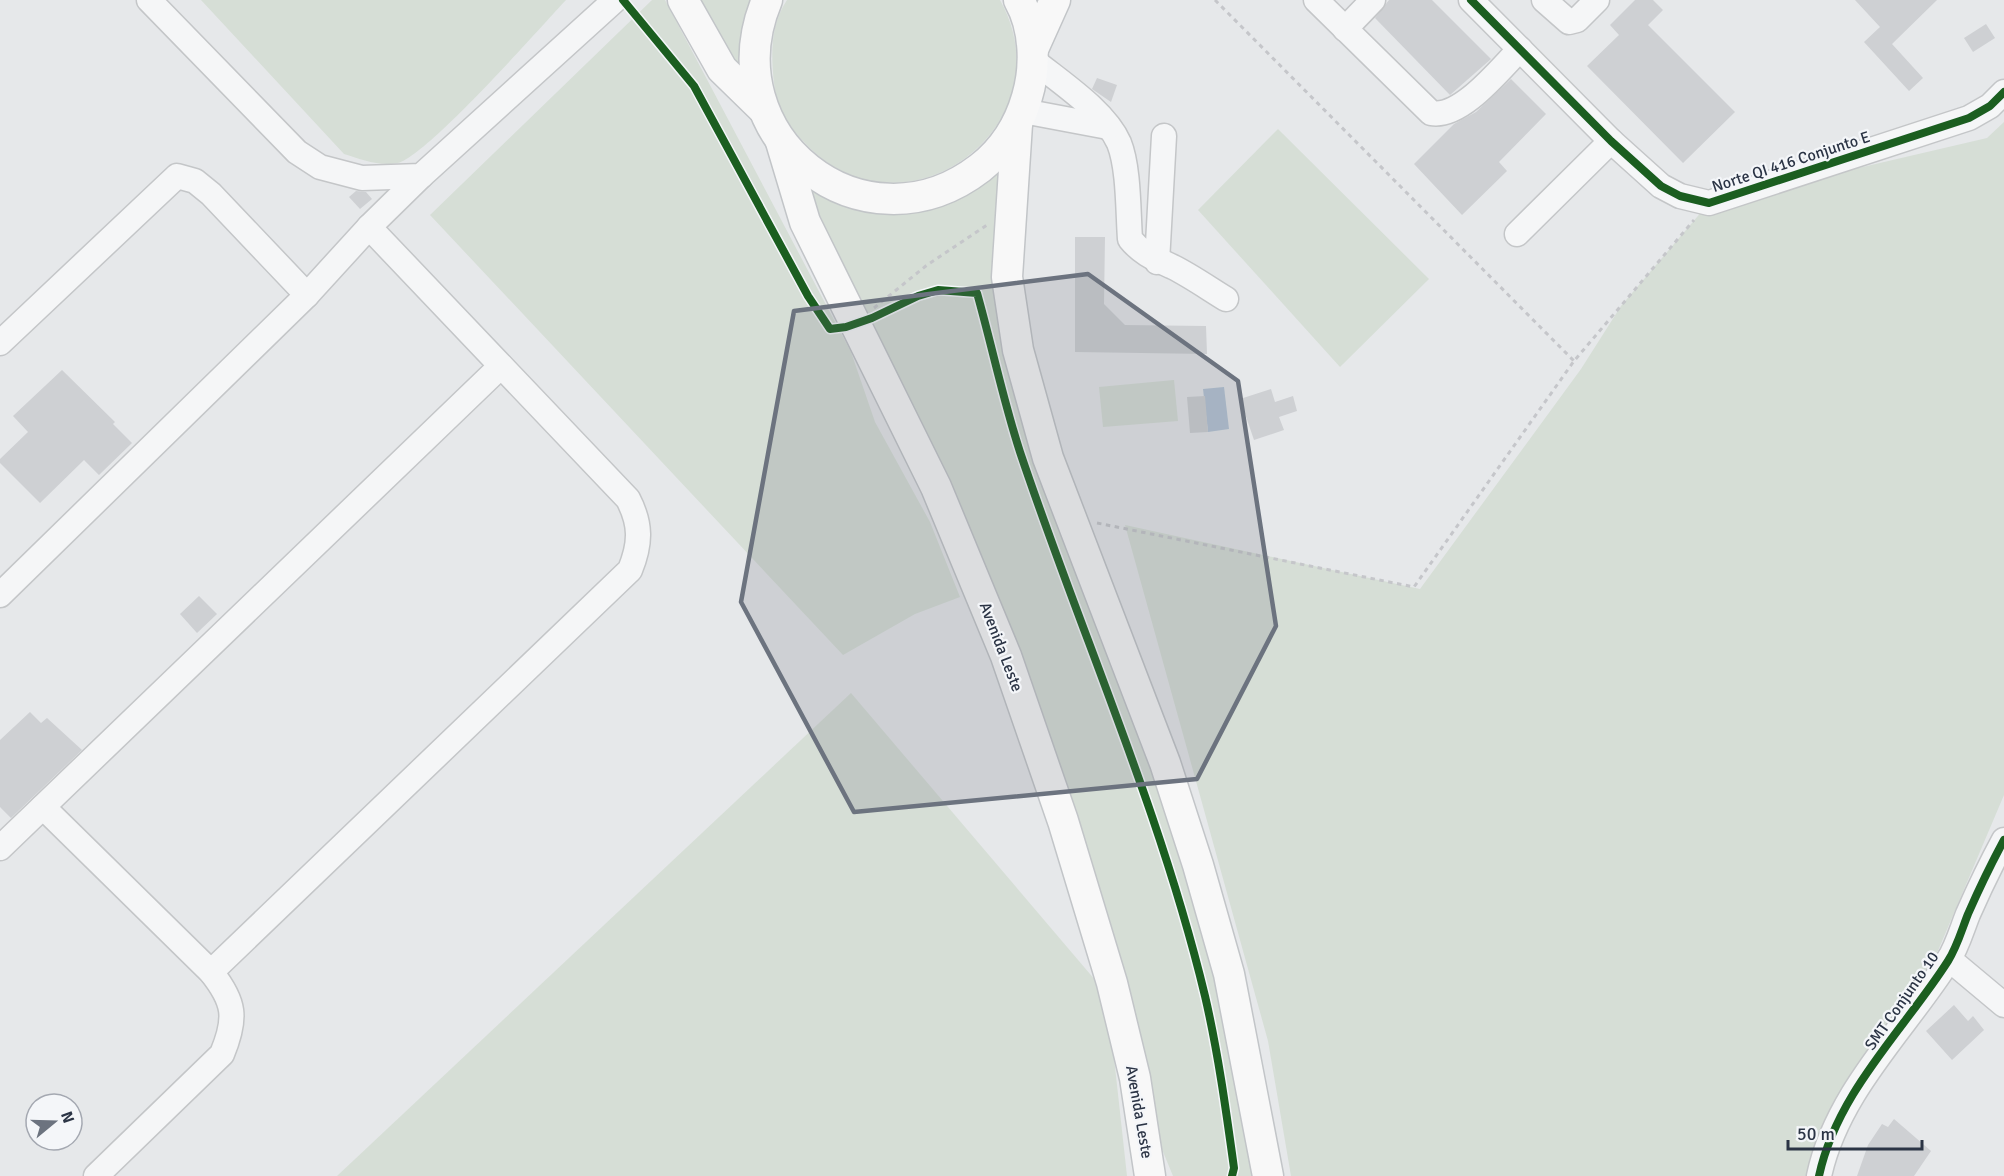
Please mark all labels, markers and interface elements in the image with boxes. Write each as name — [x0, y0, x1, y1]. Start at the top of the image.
street label: Norte QI 416 Conjunto E — [1709, 127, 1873, 197]
street label: Avenida Leste — [975, 599, 1027, 695]
street label: SMT Conjunto 10 — [1861, 948, 1943, 1054]
street label: Avenida Leste — [1121, 1064, 1157, 1160]
north arrow — [24, 1092, 84, 1152]
text: N — [56, 1109, 79, 1126]
scale bar — [1788, 1113, 1922, 1151]
text: 50 m — [1797, 1123, 1835, 1145]

